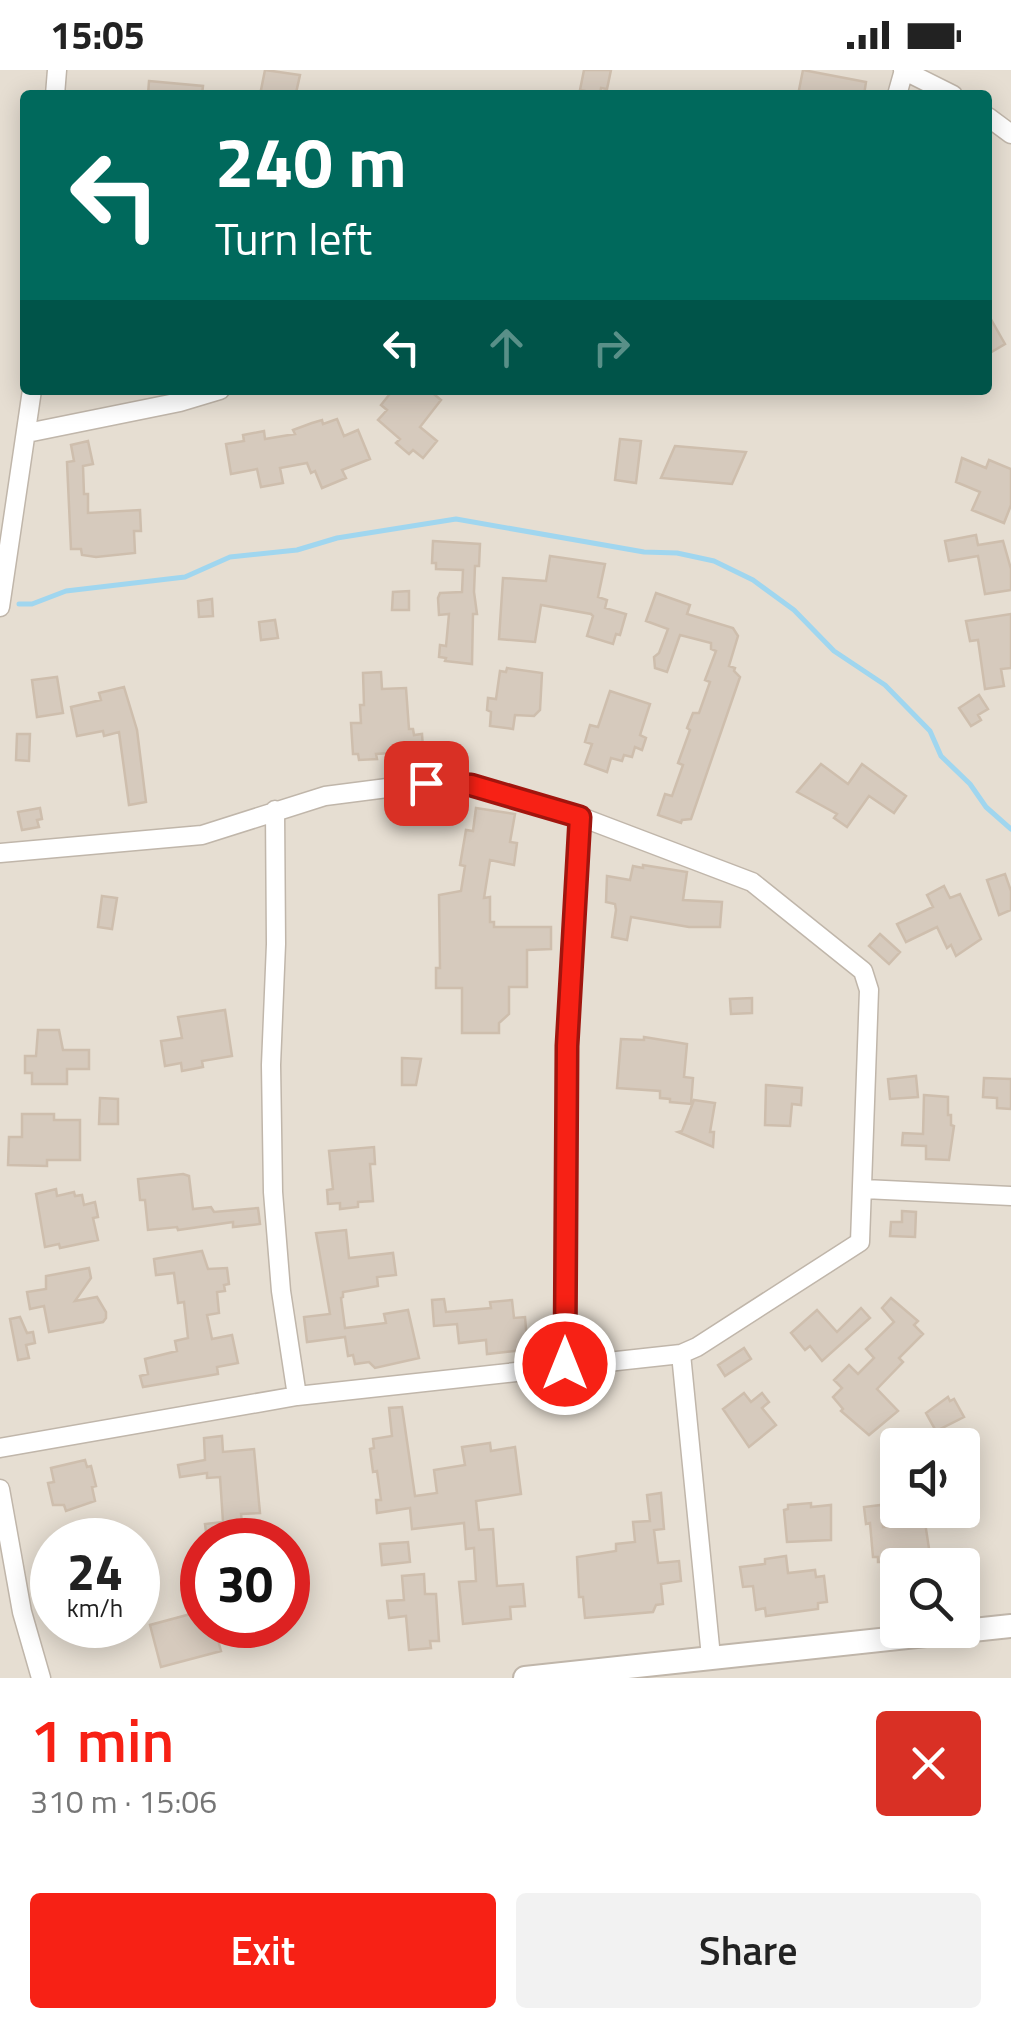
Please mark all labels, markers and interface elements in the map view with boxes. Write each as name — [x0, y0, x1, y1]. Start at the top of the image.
text: 15:05 — [50, 6, 145, 64]
text: 240 m — [215, 108, 407, 214]
icon: left — [50, 130, 180, 260]
text: Turn left — [215, 204, 372, 272]
icon: left — [374, 320, 429, 375]
icon: ahead — [479, 320, 534, 375]
icon: right — [584, 320, 639, 375]
pin — [384, 741, 469, 826]
icon: arrive — [399, 756, 454, 811]
position arrow — [513, 1312, 617, 1416]
map controls — [880, 1428, 980, 1648]
button: sound — [880, 1428, 980, 1528]
speed limit sign: 30 — [180, 1518, 310, 1648]
text: 24 — [67, 1533, 123, 1609]
button: search — [880, 1548, 980, 1648]
text: km/h — [67, 1589, 123, 1627]
text: 1 min — [30, 1694, 174, 1785]
button: close — [876, 1711, 981, 1816]
text: 310 m · 15:06 — [30, 1777, 217, 1825]
button: Exit — [30, 1893, 496, 2008]
button: Share — [516, 1893, 981, 2008]

